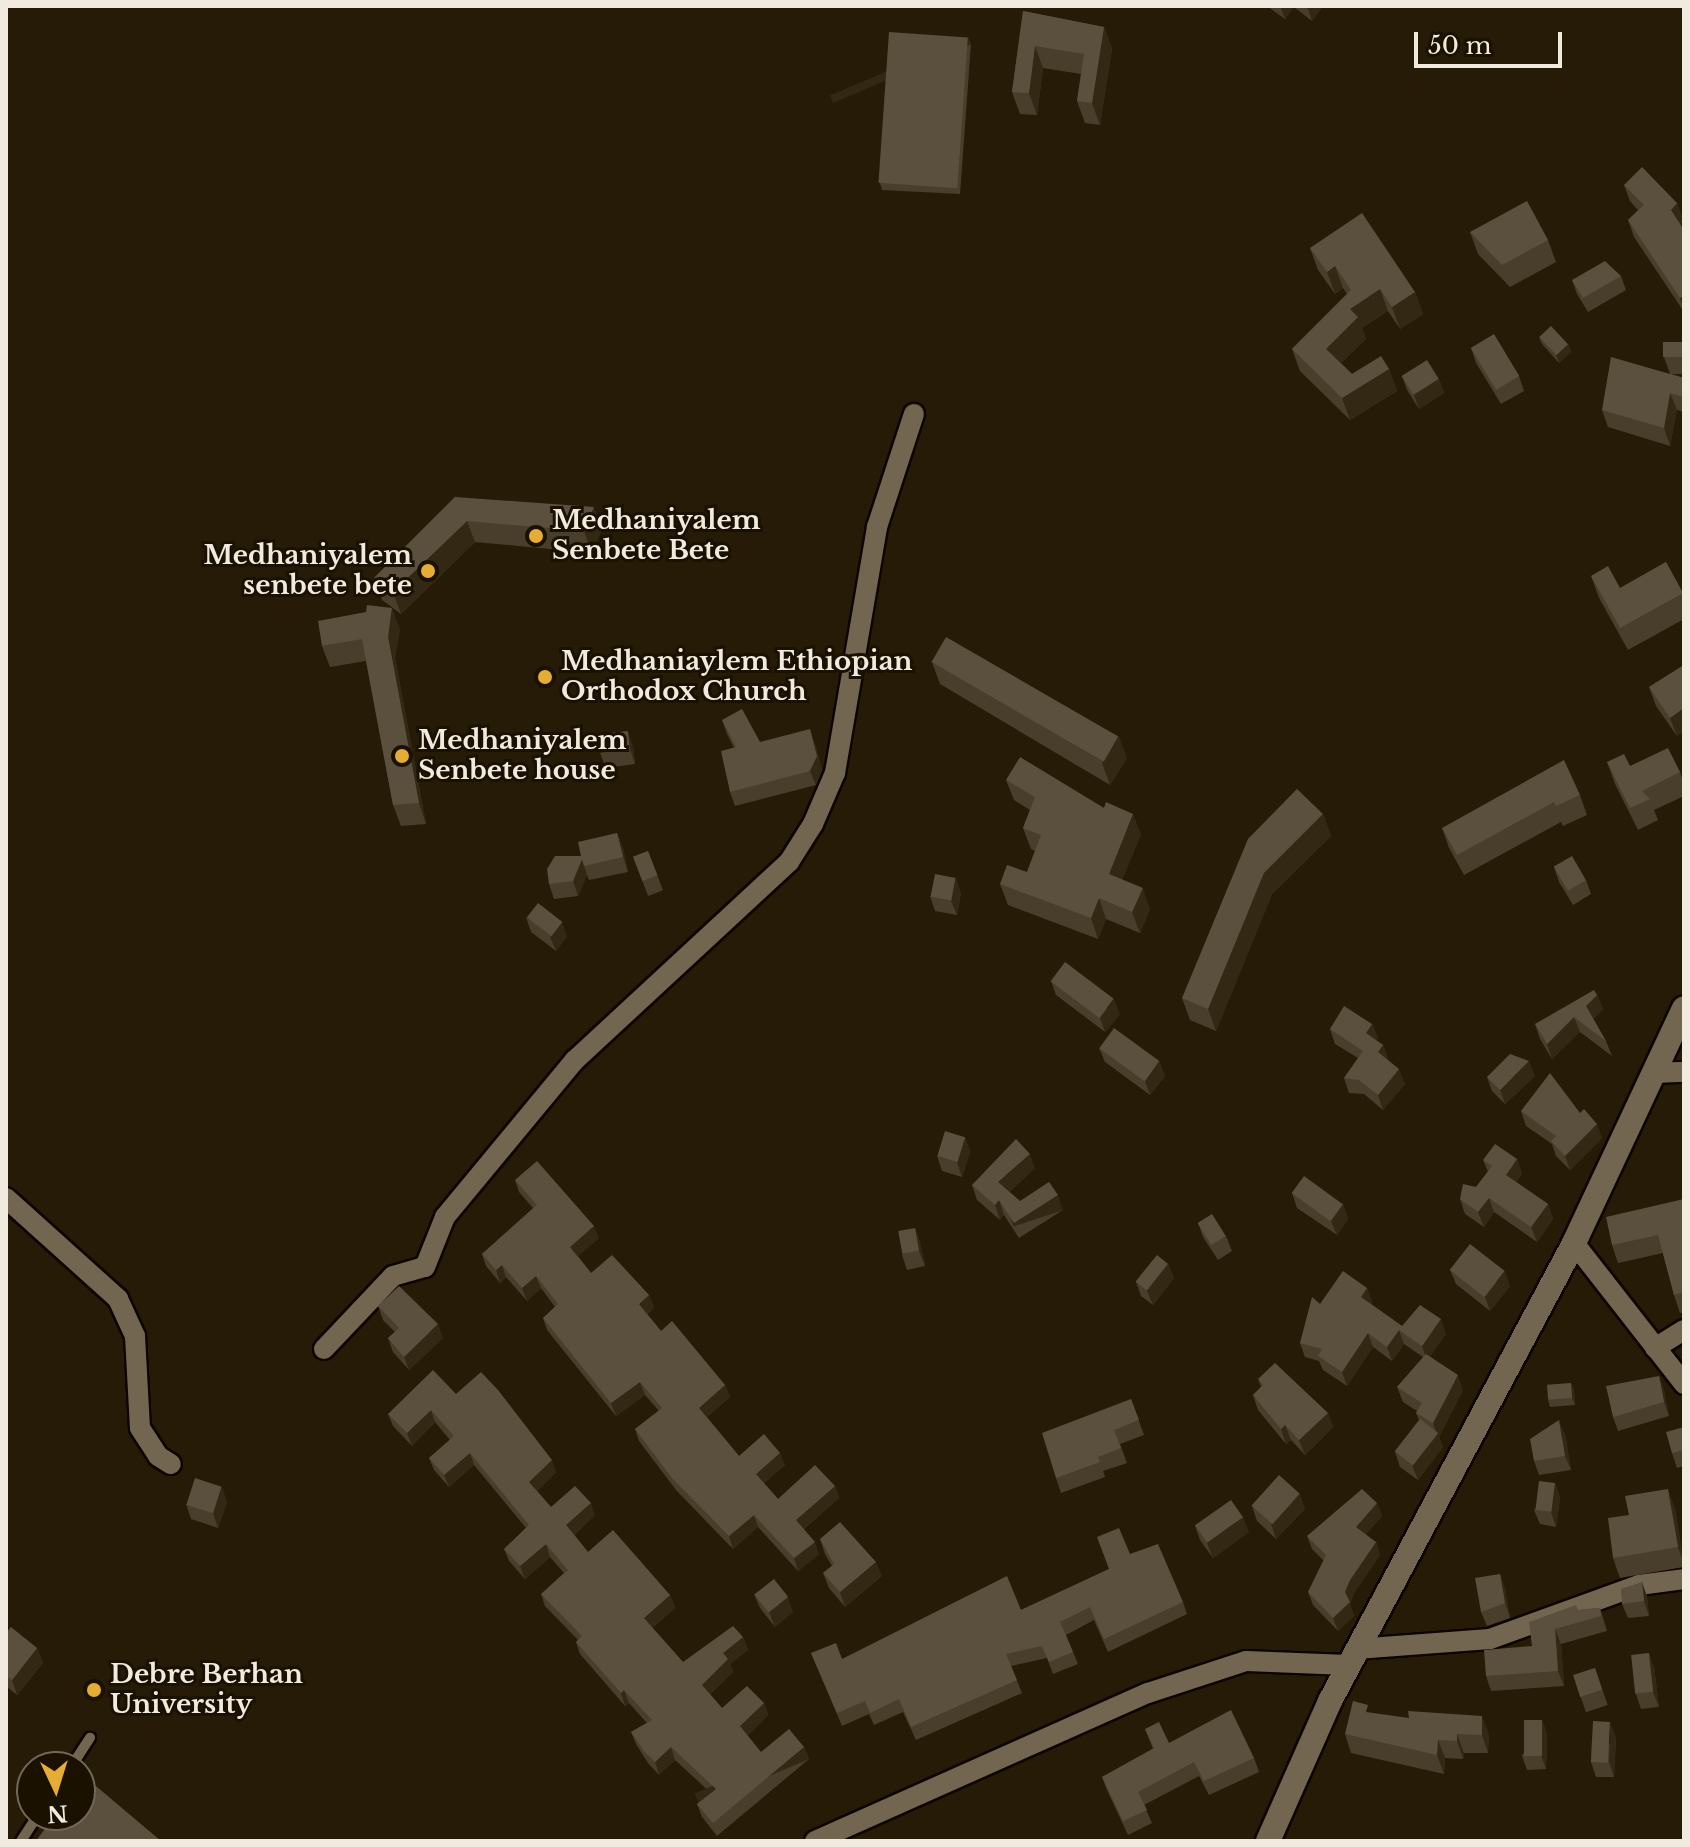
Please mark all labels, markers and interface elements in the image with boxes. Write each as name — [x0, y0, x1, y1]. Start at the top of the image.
scale bar — [1418, 16, 1566, 66]
text: 50 m — [1428, 31, 1491, 60]
place label: Medhaniyalem Senbete Bete — [552, 505, 761, 566]
marker: Medhaniyalem Senbete Bete — [527, 527, 545, 545]
place label: Medhaniyalem senbete bete — [203, 540, 412, 602]
marker: Medhaniyalem senbete bete — [419, 562, 437, 580]
place label: Medhaniaylem Ethiopian Orthodox Church — [561, 646, 913, 708]
marker: Medhaniaylem Ethiopian Orthodox Church — [536, 668, 554, 686]
place label: Medhaniyalem Senbete house — [418, 725, 627, 786]
marker: Medhaniyalem Senbete house — [393, 747, 411, 765]
place label: Debre Berhan University — [110, 1659, 303, 1720]
marker: Debre Berhan University — [85, 1681, 103, 1699]
north arrow — [16, 1751, 96, 1831]
text: N — [46, 1799, 69, 1828]

